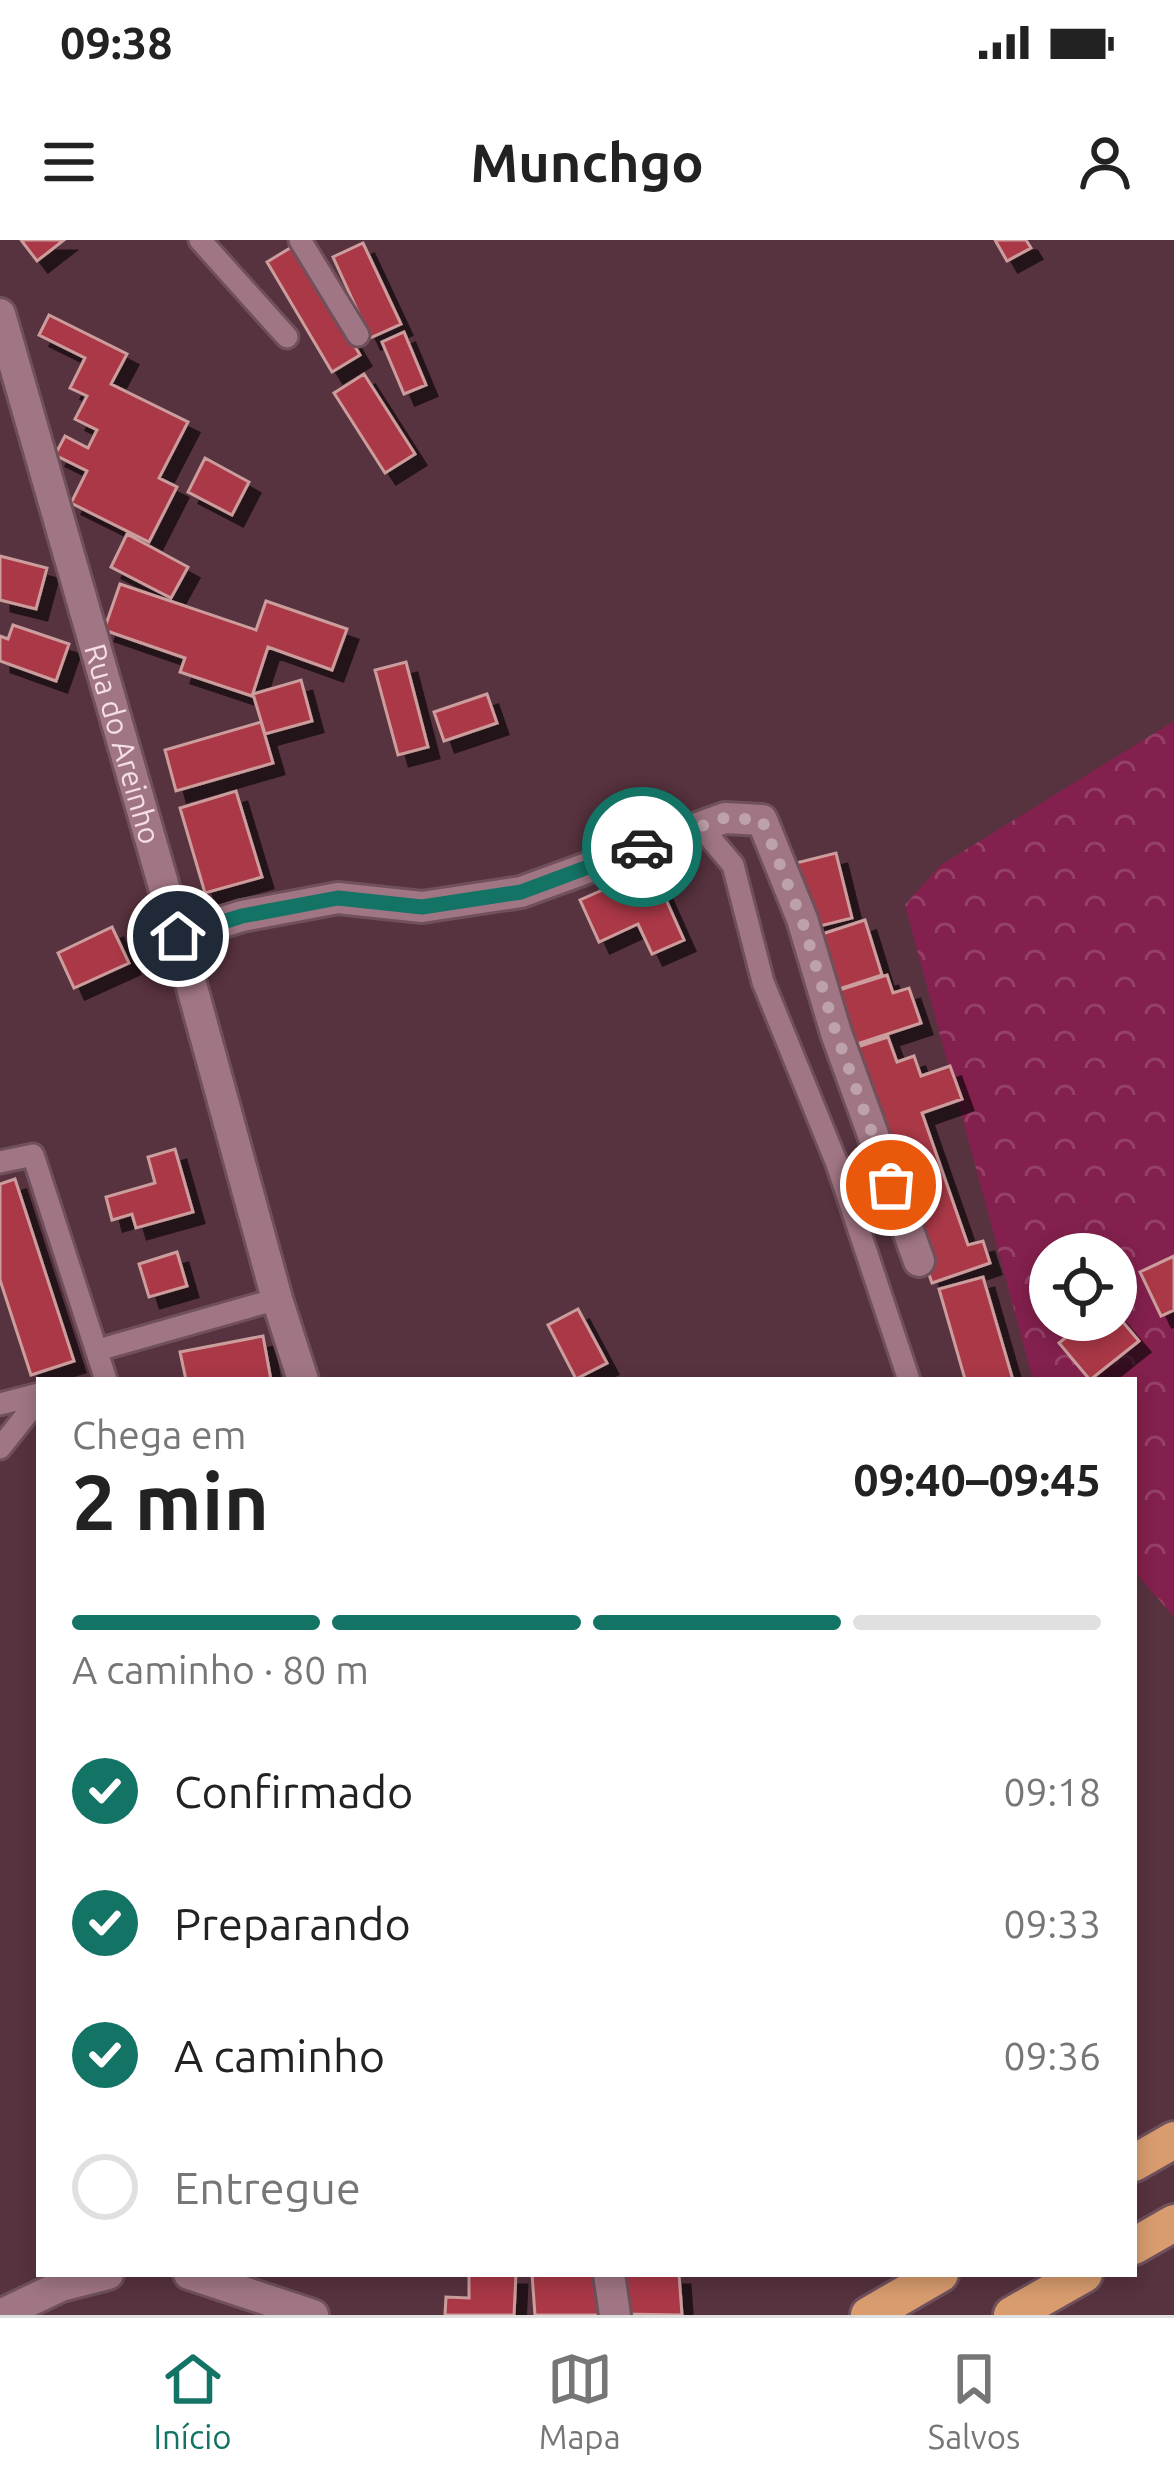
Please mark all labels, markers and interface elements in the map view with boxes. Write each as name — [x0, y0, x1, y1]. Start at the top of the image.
text: 09:38 — [60, 17, 173, 68]
icon: menu — [36, 129, 102, 195]
icon: person — [1072, 129, 1138, 195]
text: Munchgo — [470, 132, 704, 192]
street label: Rua do Areinho — [78, 640, 168, 848]
courier — [582, 787, 702, 907]
icon: car — [609, 814, 675, 880]
pin — [127, 885, 229, 987]
icon: home — [145, 903, 211, 969]
pin — [840, 1134, 942, 1236]
icon: bag — [858, 1152, 924, 1218]
map controls — [1029, 1233, 1137, 1341]
button: locate — [1029, 1233, 1137, 1341]
text: Chega em — [72, 1413, 246, 1456]
text: 09:40–09:45 — [853, 1454, 1101, 1505]
text: 2 min — [72, 1457, 269, 1545]
text: A caminho · 80 m — [72, 1648, 369, 1691]
icon: check — [72, 1758, 138, 1824]
text: Confirmado — [174, 1766, 413, 1817]
text: 09:18 — [1003, 1770, 1101, 1813]
icon: check — [72, 1890, 138, 1956]
text: Preparando — [174, 1898, 411, 1949]
text: 09:33 — [1003, 1902, 1101, 1945]
icon: check — [72, 2022, 138, 2088]
text: A caminho — [174, 2030, 385, 2081]
text: 09:36 — [1003, 2034, 1101, 2077]
text: Entregue — [174, 2162, 361, 2213]
tab: Início — [154, 2346, 232, 2455]
tab: Mapa — [539, 2346, 621, 2455]
tab: Salvos — [928, 2346, 1020, 2455]

